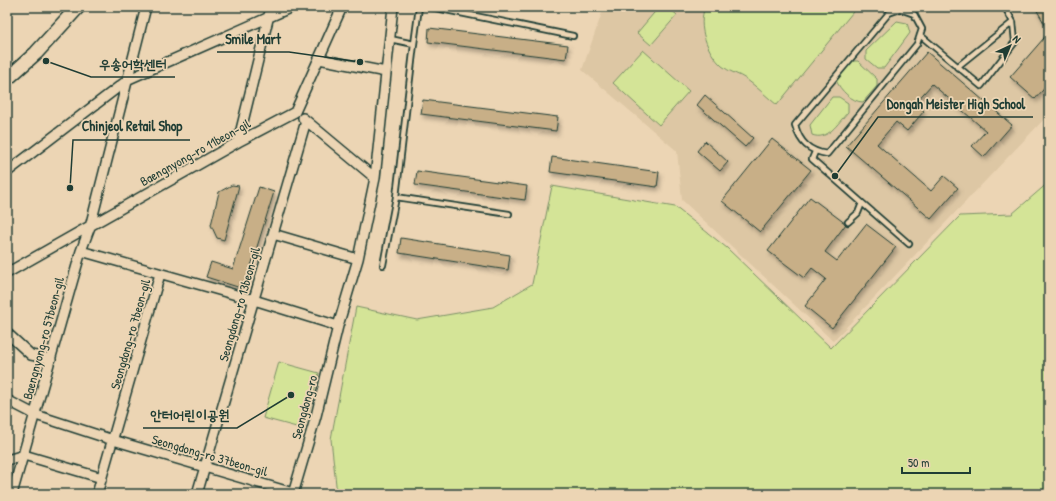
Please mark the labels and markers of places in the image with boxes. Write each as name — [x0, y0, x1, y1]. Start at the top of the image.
callout: Smile Mart — [217, 26, 289, 52]
callout: 우송어학센터 — [91, 51, 175, 77]
callout: Dongah Meister High School — [878, 91, 1033, 117]
callout: Chinjeol Retail Shop — [73, 114, 190, 140]
callout: 안터어린이공원 — [143, 402, 237, 428]

